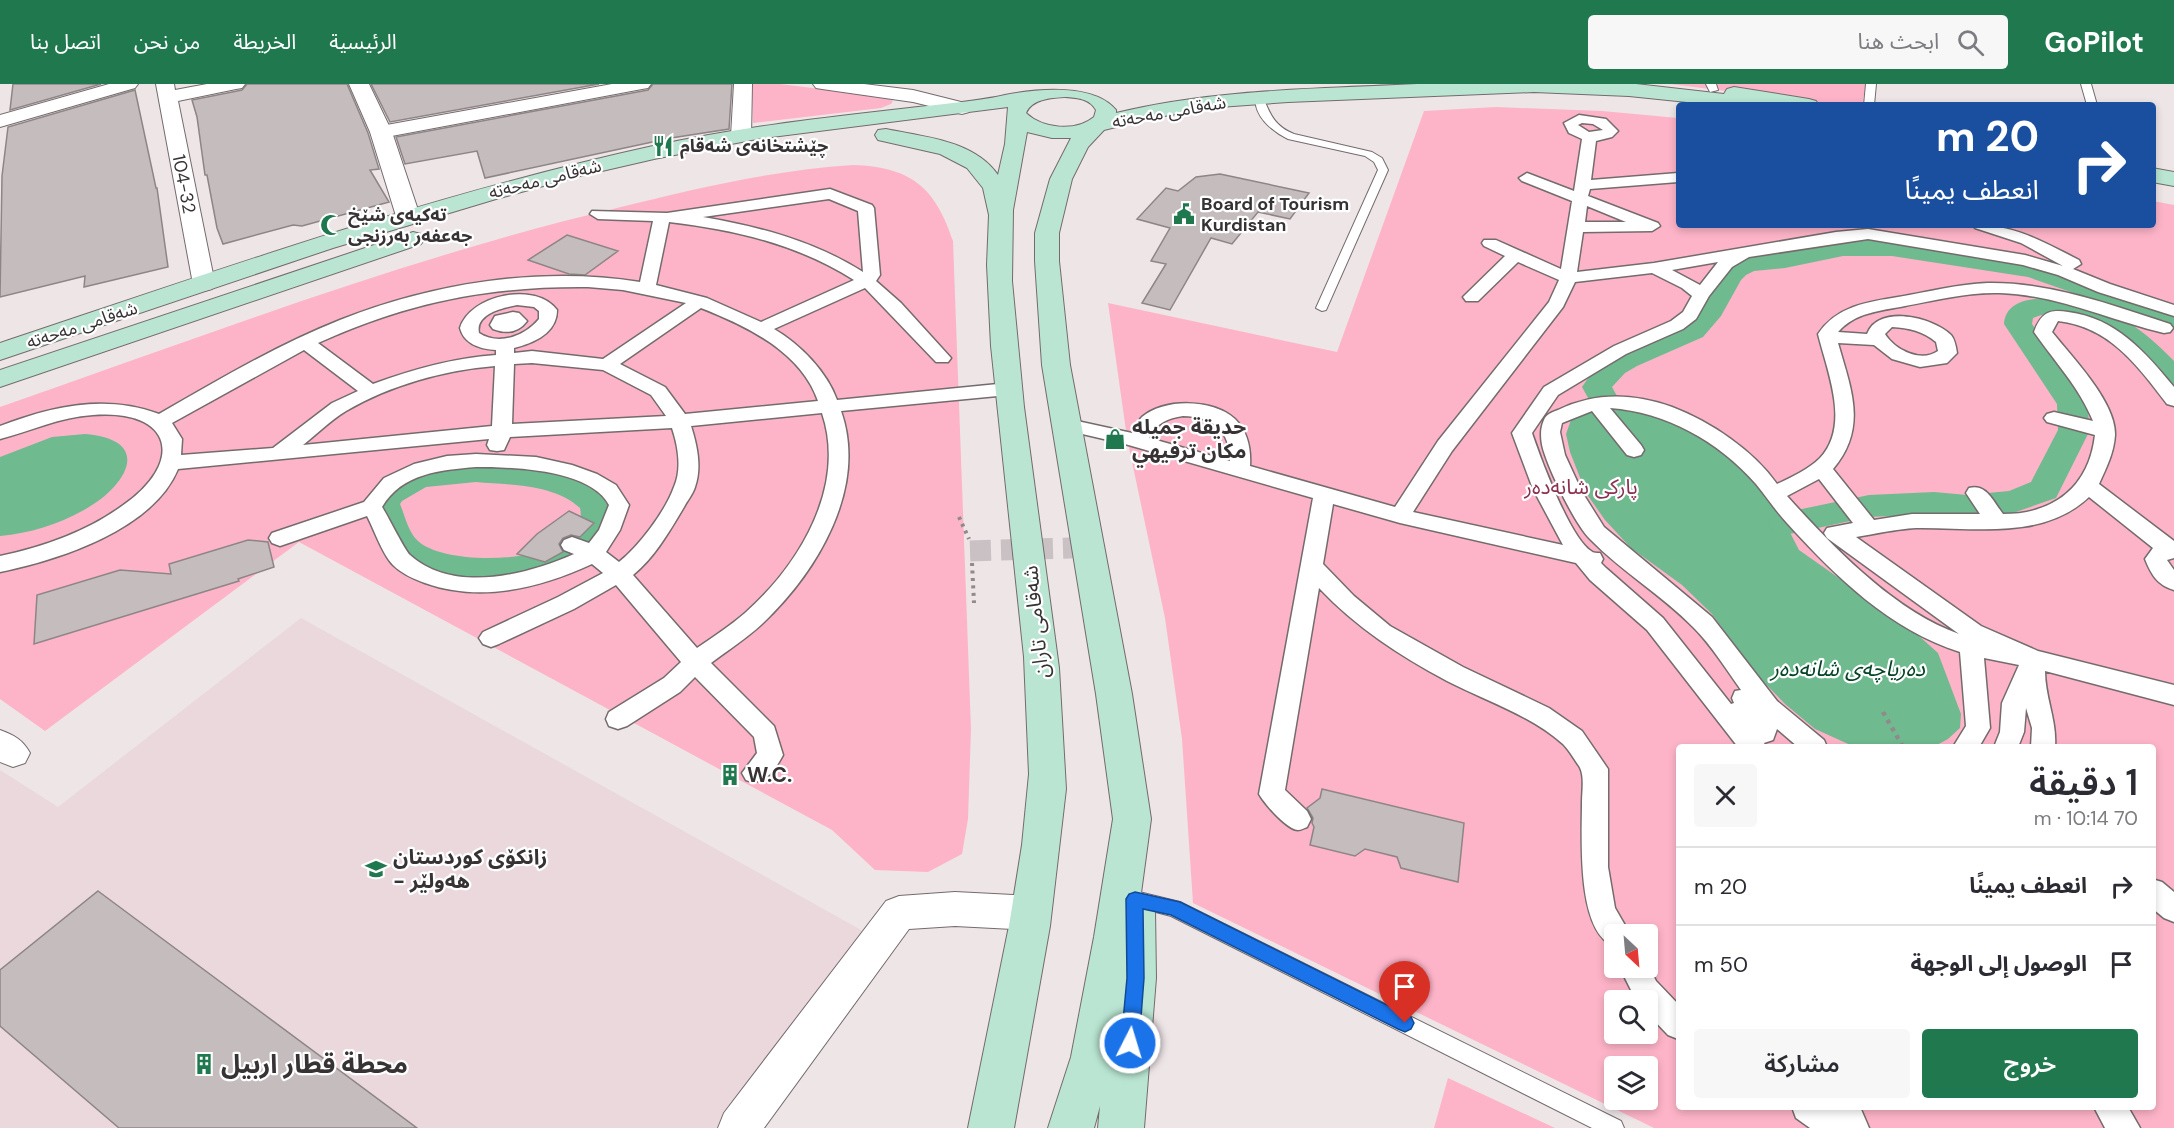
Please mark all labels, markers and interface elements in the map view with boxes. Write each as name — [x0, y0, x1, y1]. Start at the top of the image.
search box — [1588, 15, 2008, 69]
text: GoPilot — [2044, 24, 2144, 61]
icon: search — [1954, 26, 1987, 59]
text: ابحث هنا — [1857, 27, 1939, 56]
text: اتصل بنا — [30, 28, 101, 56]
text: من نحن — [134, 28, 200, 56]
text: الخريطة — [233, 28, 296, 56]
text: الرئيسية — [329, 28, 397, 56]
street label: شەقامی مەحەتە — [1110, 90, 1228, 134]
text: 20 m — [1936, 109, 2039, 164]
icon: right — [2060, 126, 2138, 204]
restaurant icon: چێشتخانەی شەقام — [651, 134, 675, 158]
place label: چێشتخانەی شەقام — [680, 134, 828, 159]
street label: 104-32 — [167, 152, 201, 216]
street label: شەقامی مەحەتە — [486, 153, 604, 205]
text: انعطف يمينًا — [1904, 172, 2039, 207]
place label: Board of Tourism Kurdistan — [1201, 192, 1349, 237]
public building icon: Board of Tourism Kurdistan — [1172, 202, 1196, 226]
place label: تەکیەی شێخ جەعفەر بەرزنجی — [348, 203, 472, 248]
mosque icon: تەکیەی شێخ جەعفەر بەرزنجی — [319, 213, 343, 237]
street label: شەقامی مەحەتە — [23, 296, 141, 354]
place label: حديقة جميله مكان ترفيهي — [1132, 413, 1246, 468]
shop icon: حديقة جميله مكان ترفيهي — [1103, 427, 1127, 451]
park label: پارکی شانەدەر — [1523, 473, 1638, 501]
street label: شەقامی تاران — [1016, 564, 1056, 680]
water label: دەریاچەی شانەدەر — [1769, 654, 1926, 683]
text: 1 دقيقة — [2029, 759, 2138, 806]
place label: W.C. — [747, 761, 792, 789]
building icon: W.C. — [718, 763, 742, 787]
button: close — [1694, 764, 1757, 827]
text: 70 m · 10:14 — [2034, 805, 2138, 831]
place label: زانکۆی کوردستان - هەولێر — [393, 843, 547, 895]
school or university icon: زانکۆی کوردستان - هەولێر — [364, 857, 388, 881]
icon: right — [2105, 870, 2138, 903]
text: انعطف يمينًا — [1969, 871, 2087, 900]
text: 20 m — [1694, 872, 1747, 901]
north arrow — [1604, 924, 1658, 978]
map controls — [1604, 924, 1658, 1110]
icon: arrive — [2105, 948, 2138, 981]
text: الوصول إلى الوجهة — [1911, 949, 2087, 978]
text: 50 m — [1694, 950, 1748, 979]
pin — [1379, 961, 1430, 1023]
icon: arrive — [1388, 970, 1421, 1003]
button: search — [1604, 990, 1658, 1044]
position arrow — [1098, 1011, 1162, 1075]
button: مشاركة — [1694, 1029, 1910, 1098]
button: خروج — [1922, 1029, 2138, 1098]
place label: محطة قطار اربيل — [221, 1047, 408, 1081]
building icon: محطة قطار اربيل — [192, 1052, 216, 1076]
button: layers — [1604, 1056, 1658, 1110]

